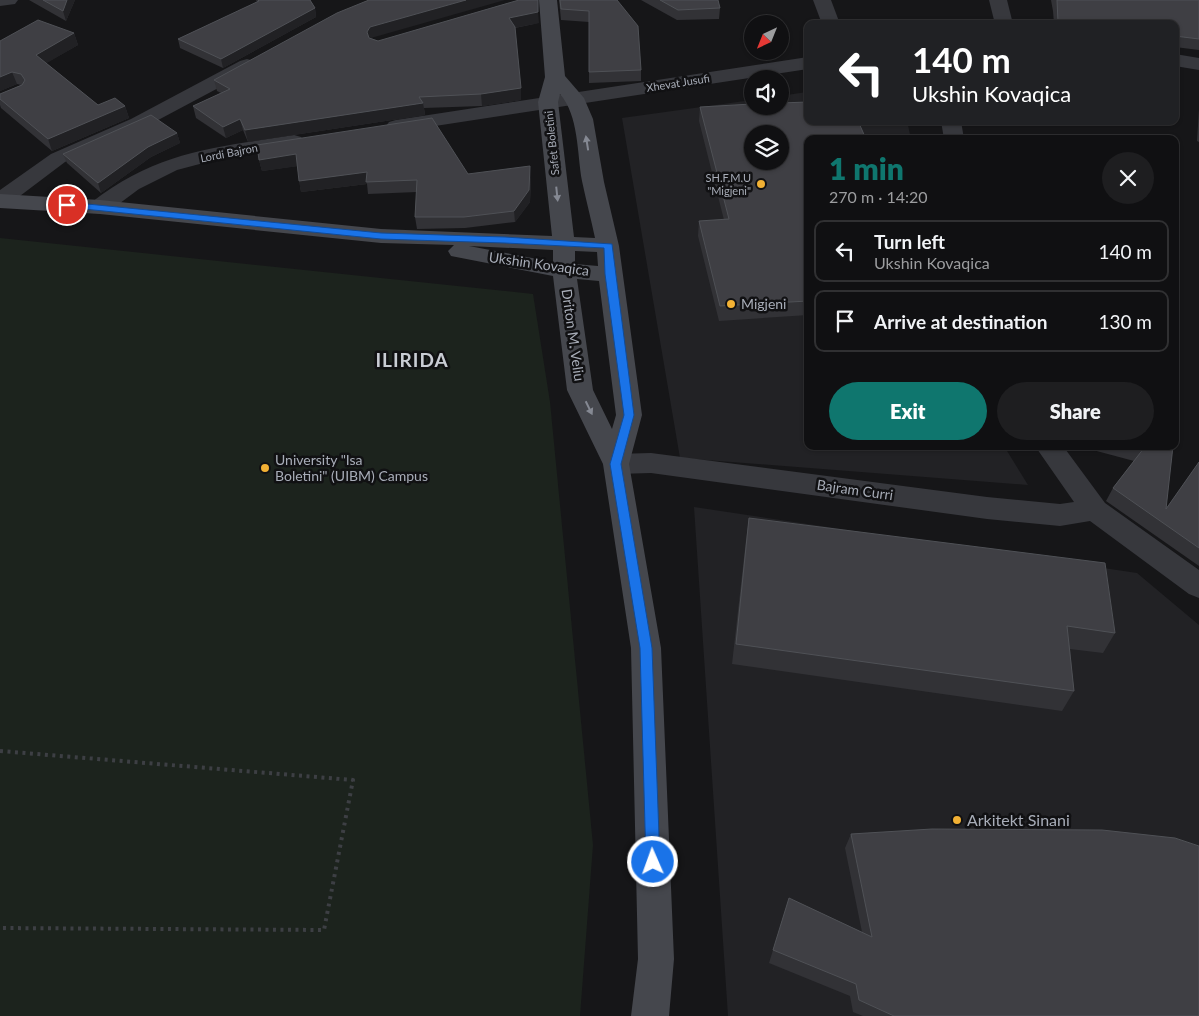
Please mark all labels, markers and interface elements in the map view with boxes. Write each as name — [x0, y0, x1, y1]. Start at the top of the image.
north arrow — [744, 15, 789, 60]
map controls — [744, 15, 789, 170]
text: 140 m — [912, 38, 1011, 80]
icon: left — [829, 40, 894, 105]
button: sound — [744, 70, 789, 115]
street label: Xhevat Jusufi — [645, 71, 711, 94]
text: Ukshin Kovaqica — [912, 80, 1071, 107]
street label: Safet Boletini — [542, 110, 561, 176]
button: layers — [744, 125, 789, 170]
one-way arrow — [583, 135, 591, 151]
street label: Lordi Bajron — [199, 141, 259, 164]
text: 1 min — [829, 150, 904, 186]
button: close — [1102, 152, 1154, 204]
place label: SH.F.M.U "Migjeni" — [706, 171, 751, 197]
marker: SH.F.M.U "Migjeni" — [755, 178, 767, 190]
pin — [46, 184, 88, 226]
one-way arrow — [553, 187, 561, 203]
text: 270 m · 14:20 — [829, 187, 928, 206]
icon: arrive — [53, 191, 81, 219]
text: Turn left — [874, 230, 945, 253]
icon: left — [831, 237, 859, 265]
text: 140 m — [1098, 240, 1152, 263]
street label: Ukshin Kovaqica — [488, 248, 590, 279]
text: Ukshin Kovaqica — [874, 253, 990, 272]
street label: Driton M. Veliu — [559, 288, 588, 382]
place label: Migjeni — [741, 295, 786, 312]
marker: Migjeni — [725, 298, 737, 310]
icon: arrive — [831, 307, 859, 335]
text: Arrive at destination — [874, 310, 1047, 333]
text: 130 m — [1098, 310, 1152, 333]
district label: ILIRIDA — [375, 348, 449, 371]
button: Exit — [829, 382, 987, 440]
button: Share — [997, 382, 1154, 440]
one-way arrow — [585, 401, 593, 415]
place label: University "Isa Boletini" (UIBM) Campus — [275, 451, 428, 484]
marker: University "Isa Boletini" (UIBM) Campus — [259, 462, 271, 474]
street label: Bajram Curri — [816, 476, 894, 503]
place label: Arkitekt Sinani — [967, 810, 1070, 829]
marker: Arkitekt Sinani — [951, 814, 963, 826]
position arrow — [626, 835, 678, 887]

